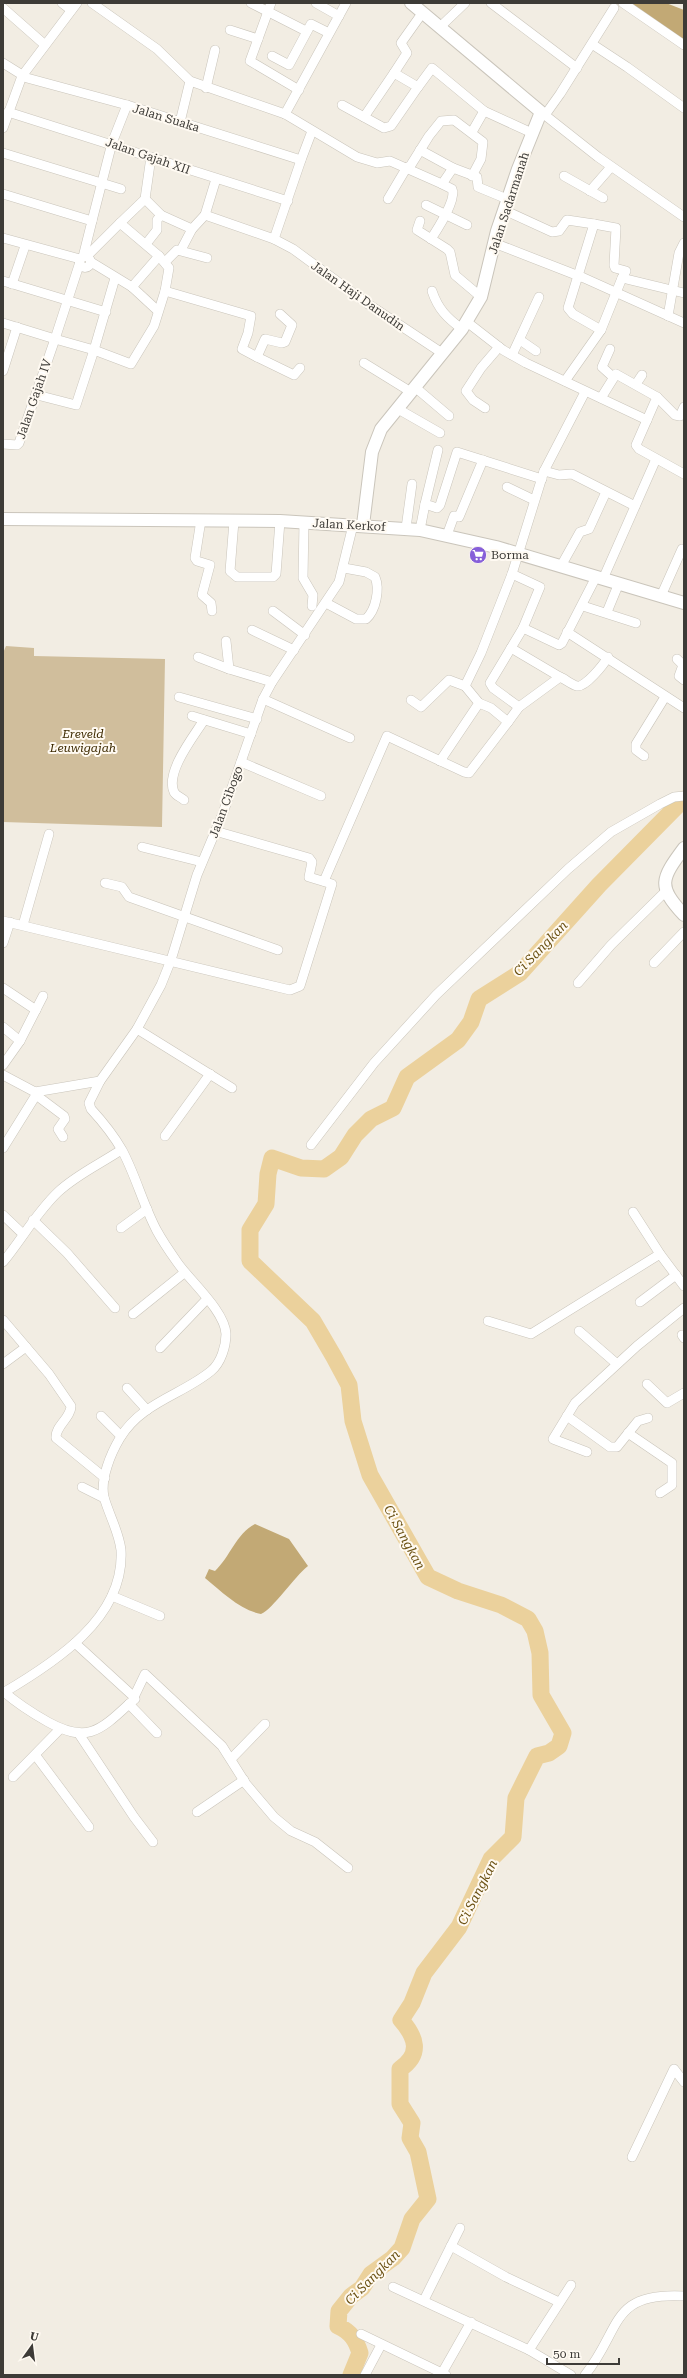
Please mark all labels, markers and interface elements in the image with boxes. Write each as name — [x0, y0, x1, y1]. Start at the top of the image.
street label: Jalan Suaka — [131, 101, 202, 135]
street label: Jalan Gajah XII — [104, 135, 192, 177]
street label: Jalan Sadarmanah — [486, 150, 532, 256]
street label: Jalan Haji Danudin — [309, 258, 408, 334]
street label: Jalan Gajah IV — [14, 357, 54, 441]
street label: Jalan Kerkof — [312, 516, 386, 534]
supermarket icon: Borma — [468, 545, 488, 565]
place label: Borma — [491, 548, 529, 562]
park label: Ereveld Leuwigajah — [49, 727, 116, 755]
street label: Jalan Cibogo — [207, 764, 245, 840]
water label: Ci Sangkan — [510, 918, 570, 979]
water label: Ci Sangkan — [381, 1502, 428, 1572]
water label: Ci Sangkan — [455, 1857, 500, 1927]
water label: Ci Sangkan — [342, 2247, 403, 2308]
north arrow — [12, 2326, 52, 2366]
text: U — [29, 2329, 40, 2344]
scale bar — [547, 2340, 619, 2366]
text: 50 m — [553, 2347, 580, 2361]

